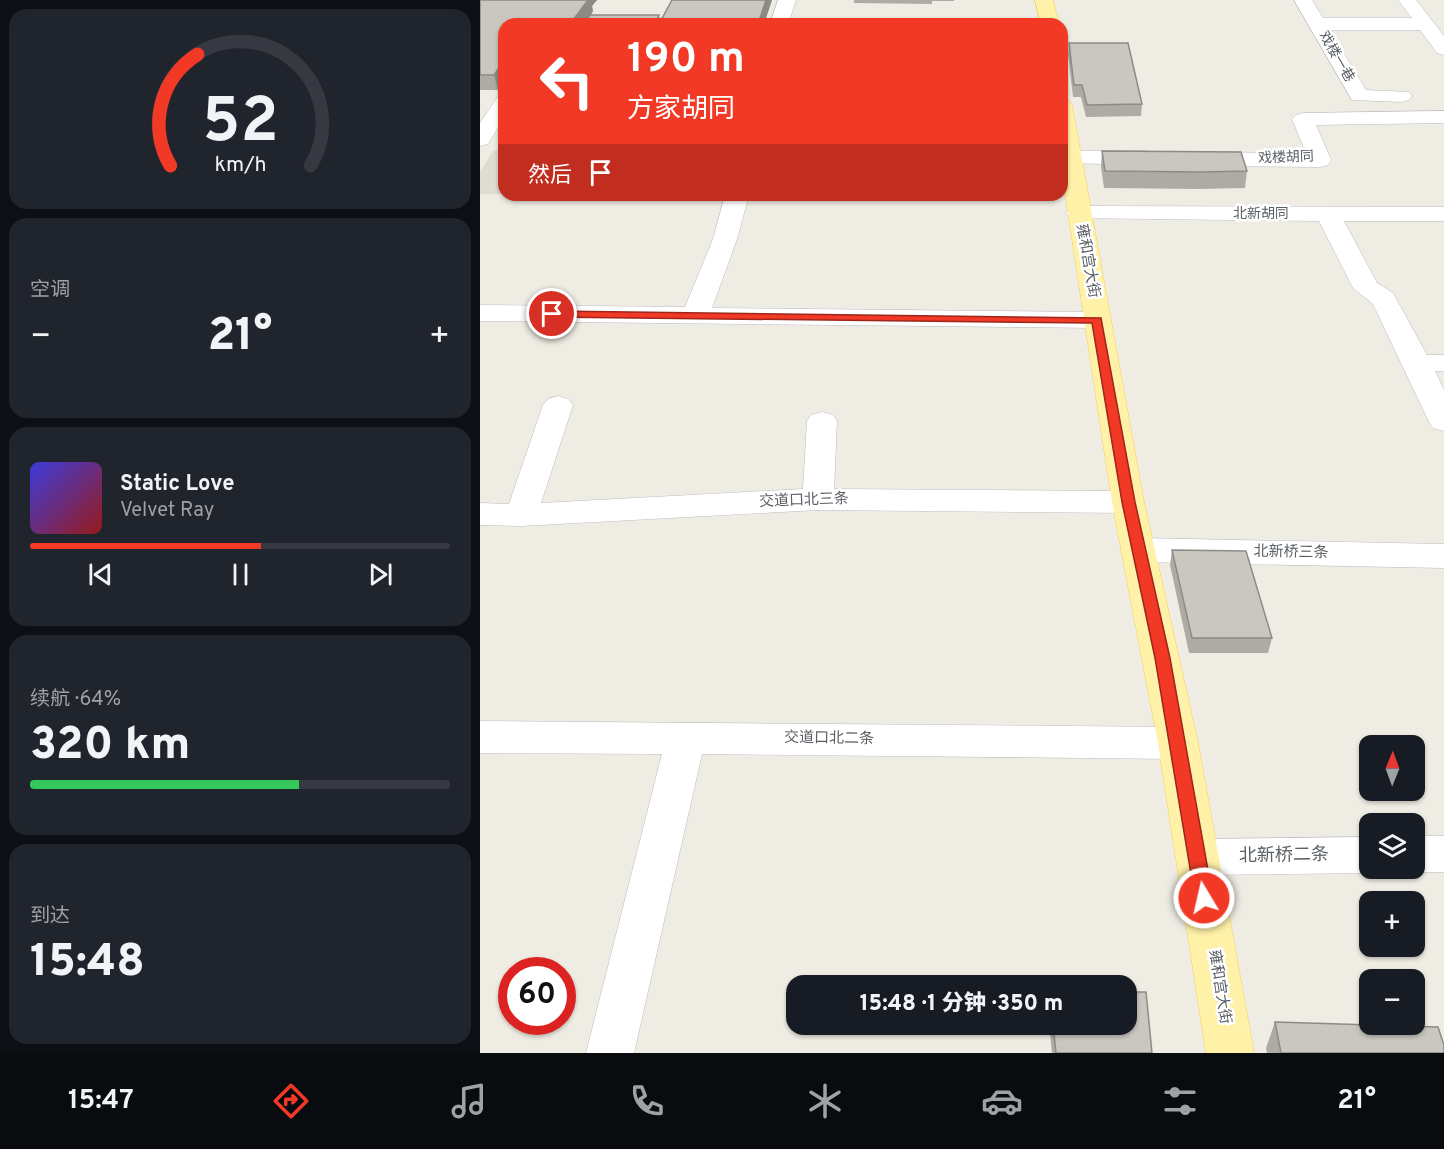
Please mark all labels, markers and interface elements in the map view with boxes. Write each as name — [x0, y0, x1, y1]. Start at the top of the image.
street label: 戏楼一巷 — [1315, 29, 1357, 85]
text: 190 m — [627, 34, 745, 87]
icon: left — [528, 42, 606, 120]
text: 52 — [202, 85, 278, 164]
text: 方家胡同 — [627, 93, 735, 127]
street label: 戏楼胡同 — [1258, 149, 1314, 167]
text: km/h — [214, 152, 266, 179]
icon: arrive — [584, 156, 617, 189]
text: 然后 — [528, 163, 572, 190]
street label: 北新胡同 — [1233, 205, 1289, 223]
street label: 雍和宫大街 — [1071, 222, 1103, 300]
text: 空调 — [30, 278, 70, 304]
pin — [526, 288, 577, 339]
icon: arrive — [535, 297, 568, 330]
text: 21° — [208, 309, 272, 366]
text: − — [30, 317, 51, 359]
text: + — [429, 317, 450, 359]
text: Static Love — [120, 471, 234, 498]
street label: 交道口北三条 — [759, 489, 849, 512]
text: Velvet Ray — [120, 498, 214, 524]
street label: 北新桥三条 — [1253, 542, 1329, 563]
icon: previous — [84, 558, 117, 591]
icon: pause — [224, 558, 257, 591]
icon: next — [364, 558, 397, 591]
text: 续航 · 64% — [30, 687, 121, 713]
text: 320 km — [30, 718, 190, 775]
street label: 交道口北二条 — [784, 728, 874, 749]
north arrow — [1359, 735, 1425, 801]
map controls — [1359, 735, 1425, 1035]
button: layers — [1359, 813, 1425, 879]
street label: 北新桥二条 — [1239, 844, 1329, 868]
position arrow — [1172, 866, 1236, 930]
button: + — [1359, 891, 1425, 957]
text: 到达 — [30, 904, 70, 930]
text: 15:48 — [30, 935, 145, 992]
street label: 雍和宫大街 — [1204, 948, 1234, 1026]
speed limit sign: 60 — [498, 957, 576, 1035]
button: − — [1359, 969, 1425, 1035]
text: 15:48 · 1 分钟 · 350 m — [860, 991, 1063, 1018]
icon: directions — [270, 1080, 312, 1122]
icon: music — [448, 1080, 490, 1122]
icon: phone — [626, 1080, 668, 1122]
icon: climate — [804, 1080, 846, 1122]
icon: car — [981, 1080, 1023, 1122]
icon: filters — [1159, 1080, 1201, 1122]
text: 15:47 — [68, 1084, 134, 1118]
text: 21° — [1337, 1084, 1376, 1118]

